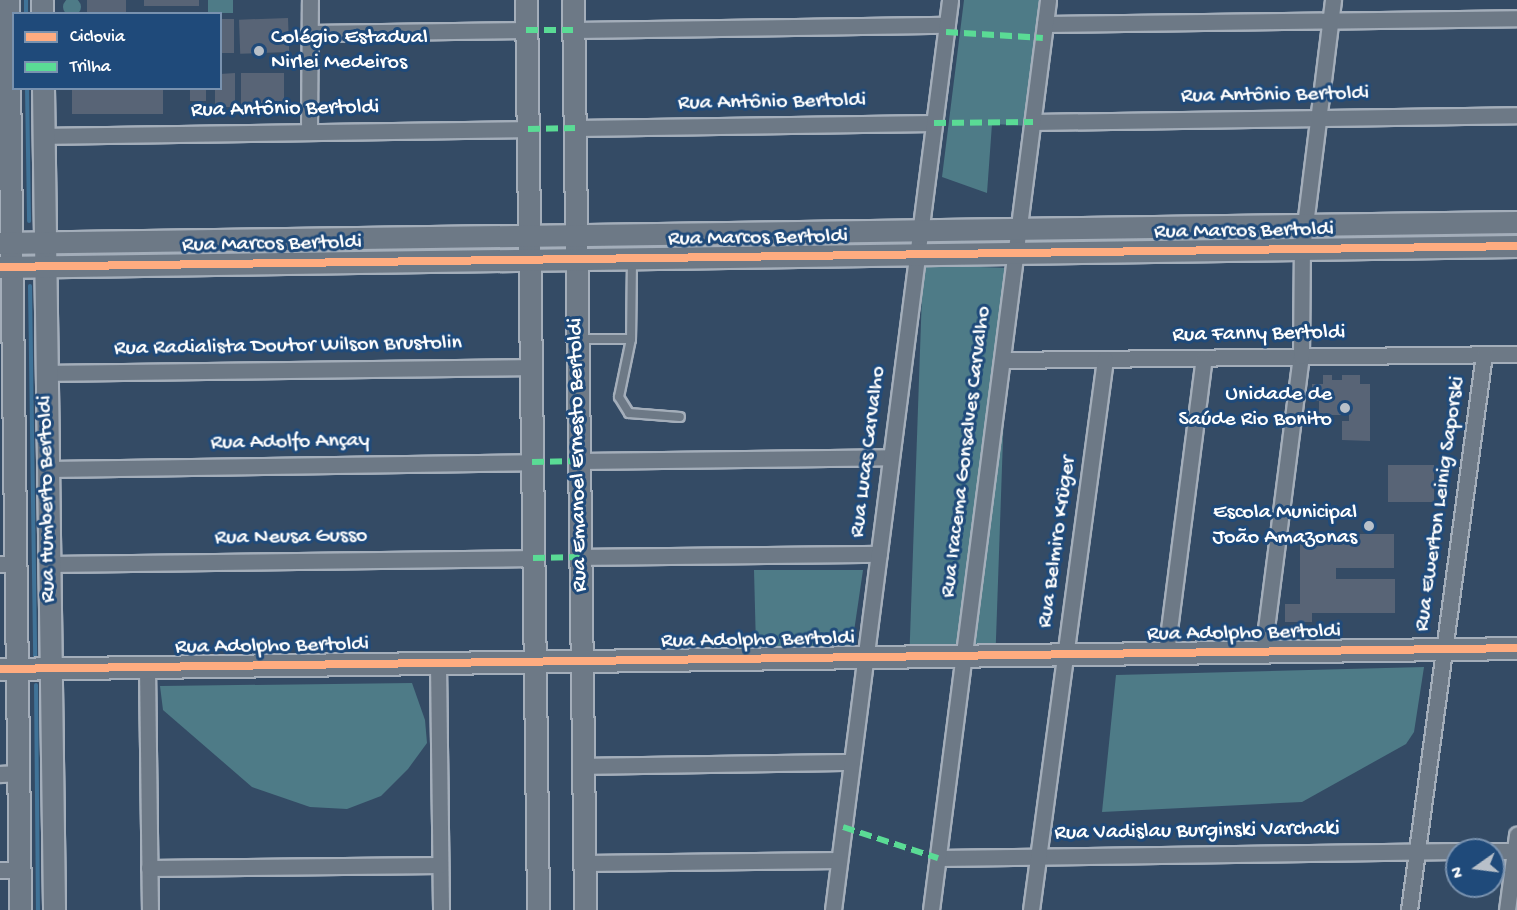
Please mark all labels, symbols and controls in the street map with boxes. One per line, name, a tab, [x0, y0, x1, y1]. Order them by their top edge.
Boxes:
legend	[12, 12, 222, 90]
place label: Colégio Estadual Nirlei Medeiros	[271, 25, 428, 76]
text: Ciclovia	[70, 27, 125, 48]
marker: Colégio Estadual Nirlei Medeiros	[252, 44, 266, 58]
text: Trilha	[70, 57, 111, 78]
street label: Rua Antônio Bertoldi	[1181, 81, 1369, 111]
street label: Rua Antônio Bertoldi	[678, 88, 866, 118]
street label: Rua Antônio Bertoldi	[191, 95, 379, 125]
street label: Rua Marcos Bertoldi	[1154, 217, 1334, 247]
street label: Rua Marcos Bertoldi	[668, 224, 848, 254]
street label: Rua Marcos Bertoldi	[182, 230, 362, 260]
street label: Rua Iracema Gonsalves Carvalho	[936, 305, 998, 599]
street label: Rua Emanoel Ernesto Bertoldi	[563, 318, 595, 592]
street label: Rua Fanny Bertoldi	[1172, 320, 1346, 350]
street label: Rua Radialista Doutor Wilson Brustolin	[114, 331, 462, 363]
street label: Rua Lucas Carvalho	[845, 365, 893, 539]
street label: Rua Ewerton Leinig Saporski	[1410, 375, 1472, 633]
place label: Unidade de Saúde Rio Bonito	[1179, 382, 1332, 434]
street label: Rua Humberto Bertoldi	[33, 395, 63, 603]
marker: Unidade de Saúde Rio Bonito	[1336, 399, 1354, 417]
street label: Rua Adolfo Ançay	[210, 428, 370, 458]
street label: Rua Belmiro Krüger	[1033, 454, 1083, 630]
place label: Escola Municipal João Amazonas	[1212, 500, 1357, 552]
marker: Escola Municipal João Amazonas	[1362, 519, 1376, 533]
street label: Rua Neusa Gusso	[214, 523, 368, 553]
street label: Rua Adolpho Bertoldi	[1147, 619, 1341, 649]
street label: Rua Adolpho Bertoldi	[661, 626, 855, 656]
street label: Rua Adolpho Bertoldi	[175, 632, 369, 662]
street label: Rua Vadislau Burginski Varchaki	[1054, 816, 1340, 848]
north arrow	[1445, 838, 1505, 898]
text: N	[1449, 865, 1469, 879]

